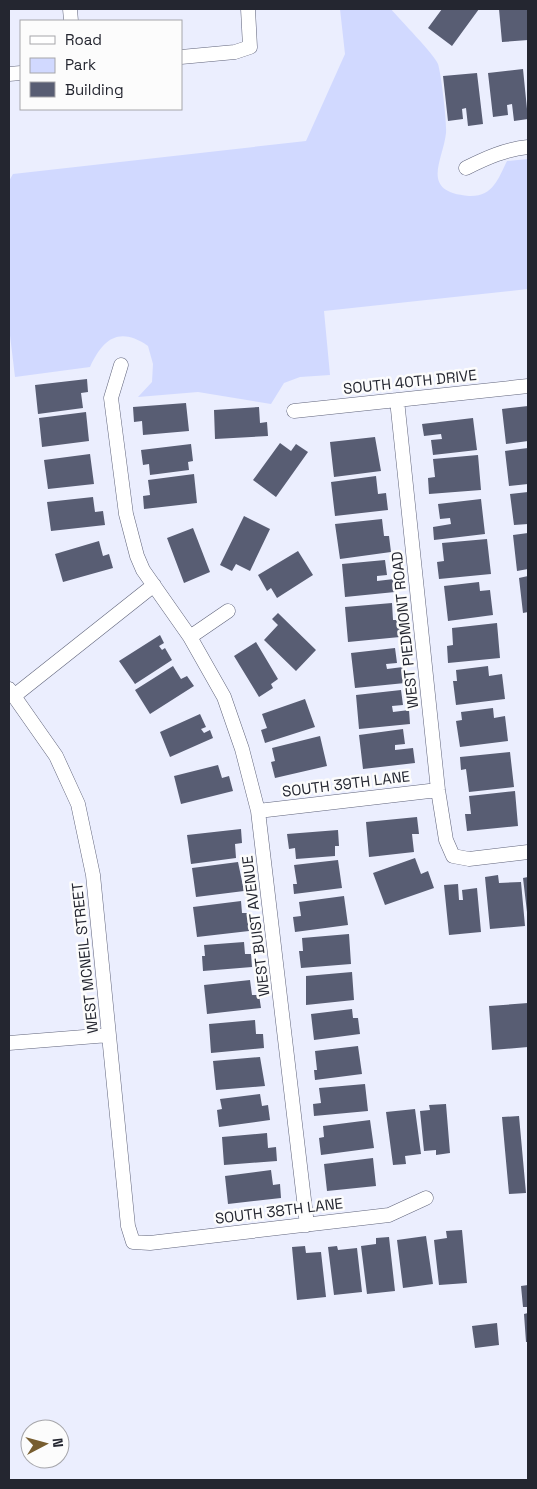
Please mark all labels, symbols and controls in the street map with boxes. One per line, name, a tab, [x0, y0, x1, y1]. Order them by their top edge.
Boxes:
legend	[20, 20, 182, 110]
text: Road	[65, 30, 102, 49]
text: Park	[65, 55, 96, 74]
text: Building	[65, 80, 124, 99]
street label: SOUTH 40TH DRIVE	[342, 365, 478, 398]
street label: WEST PIEDMONT ROAD	[387, 551, 422, 709]
street label: SOUTH 39TH LANE	[281, 766, 411, 801]
street label: WEST BUIST AVENUE	[237, 855, 274, 998]
street label: WEST MCNEIL STREET	[67, 881, 102, 1034]
street label: SOUTH 38TH LANE	[214, 1193, 344, 1228]
north arrow	[20, 1419, 70, 1469]
text: N	[48, 1437, 67, 1448]

